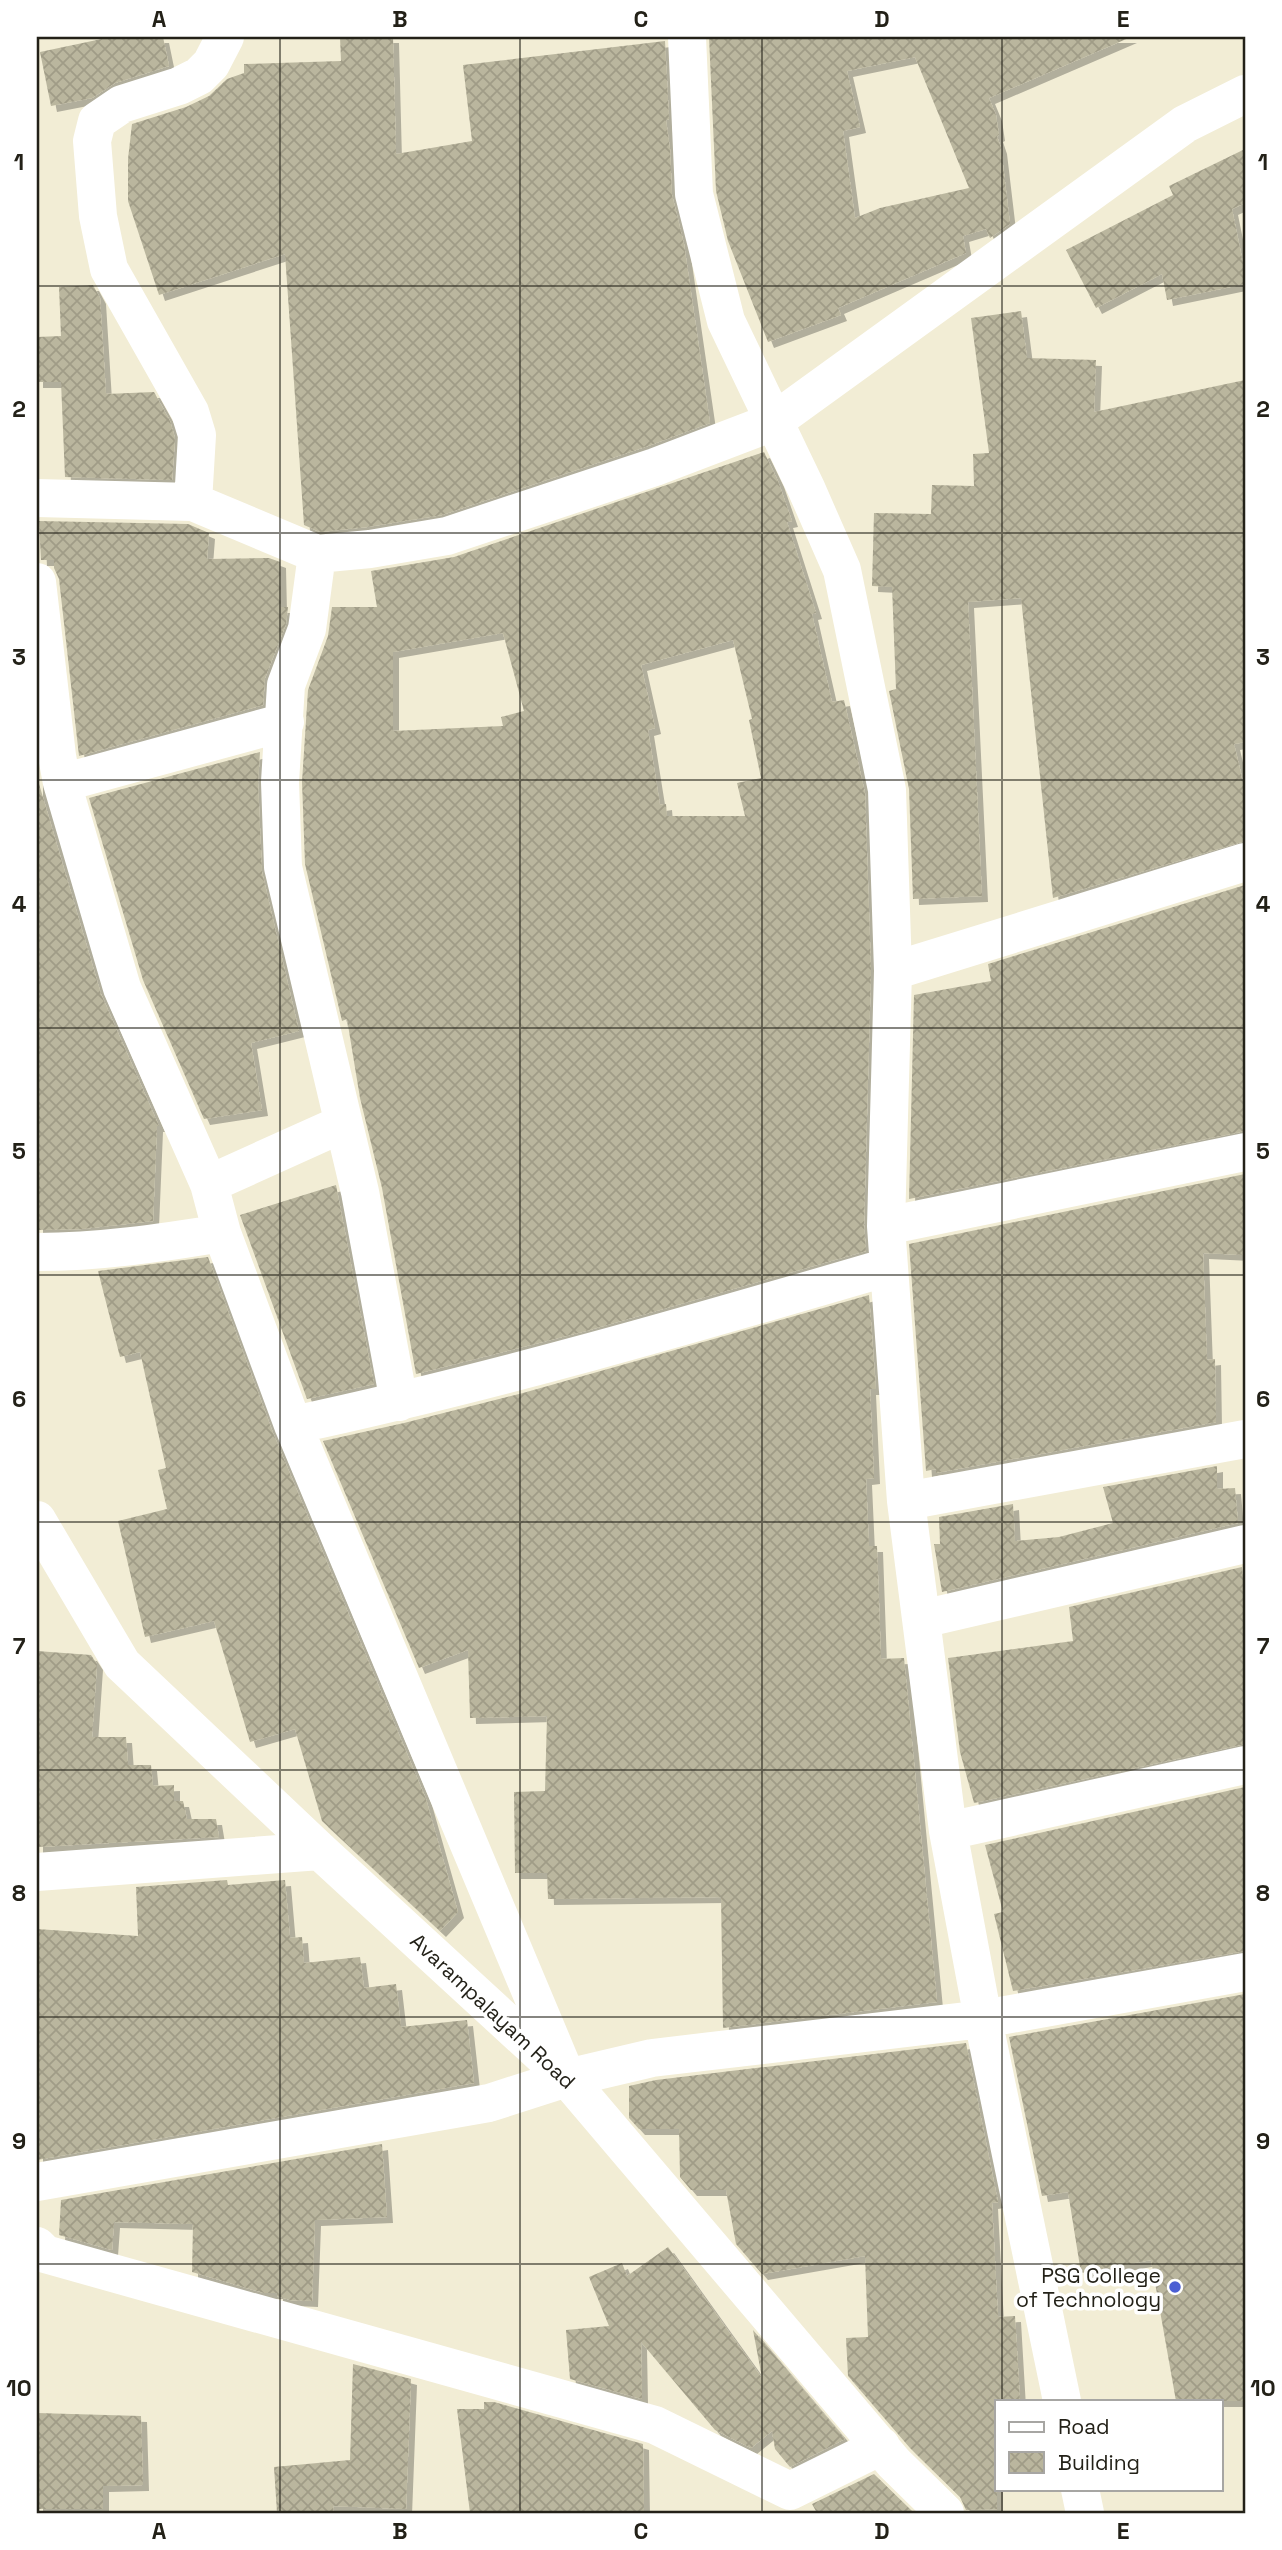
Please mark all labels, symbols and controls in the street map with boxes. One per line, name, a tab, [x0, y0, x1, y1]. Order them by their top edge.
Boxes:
text: A	[152, 4, 167, 34]
text: B	[392, 4, 408, 34]
text: C	[634, 4, 648, 34]
text: D	[874, 4, 890, 34]
text: E	[1117, 4, 1129, 34]
text: 1	[14, 147, 24, 177]
text: 1	[1258, 147, 1268, 177]
text: 2	[12, 394, 26, 424]
text: 2	[1256, 394, 1270, 424]
text: 3	[12, 642, 26, 672]
text: 3	[1256, 642, 1270, 672]
text: 4	[12, 889, 27, 919]
text: 4	[1256, 889, 1271, 919]
text: 5	[12, 1136, 26, 1166]
text: 5	[1256, 1136, 1270, 1166]
text: 6	[12, 1384, 26, 1414]
text: 6	[1256, 1384, 1270, 1414]
text: 7	[13, 1631, 26, 1661]
text: 7	[1257, 1631, 1270, 1661]
text: 8	[12, 1878, 26, 1908]
text: 8	[1256, 1878, 1270, 1908]
street label: Avarampalayam Road	[405, 1927, 581, 2095]
text: 9	[12, 2126, 26, 2156]
text: 9	[1256, 2126, 1270, 2156]
place label: PSG College of Technology	[1016, 2262, 1161, 2313]
marker: PSG College of Technology	[1167, 2279, 1183, 2295]
text: 10	[6, 2373, 32, 2403]
text: 10	[1250, 2373, 1276, 2403]
legend	[995, 2400, 1222, 2490]
text: Road	[1058, 2413, 1110, 2440]
text: Building	[1058, 2449, 1140, 2476]
text: A	[152, 2516, 167, 2546]
text: B	[392, 2516, 408, 2546]
text: C	[634, 2516, 648, 2546]
text: D	[874, 2516, 890, 2546]
text: E	[1117, 2516, 1129, 2546]

